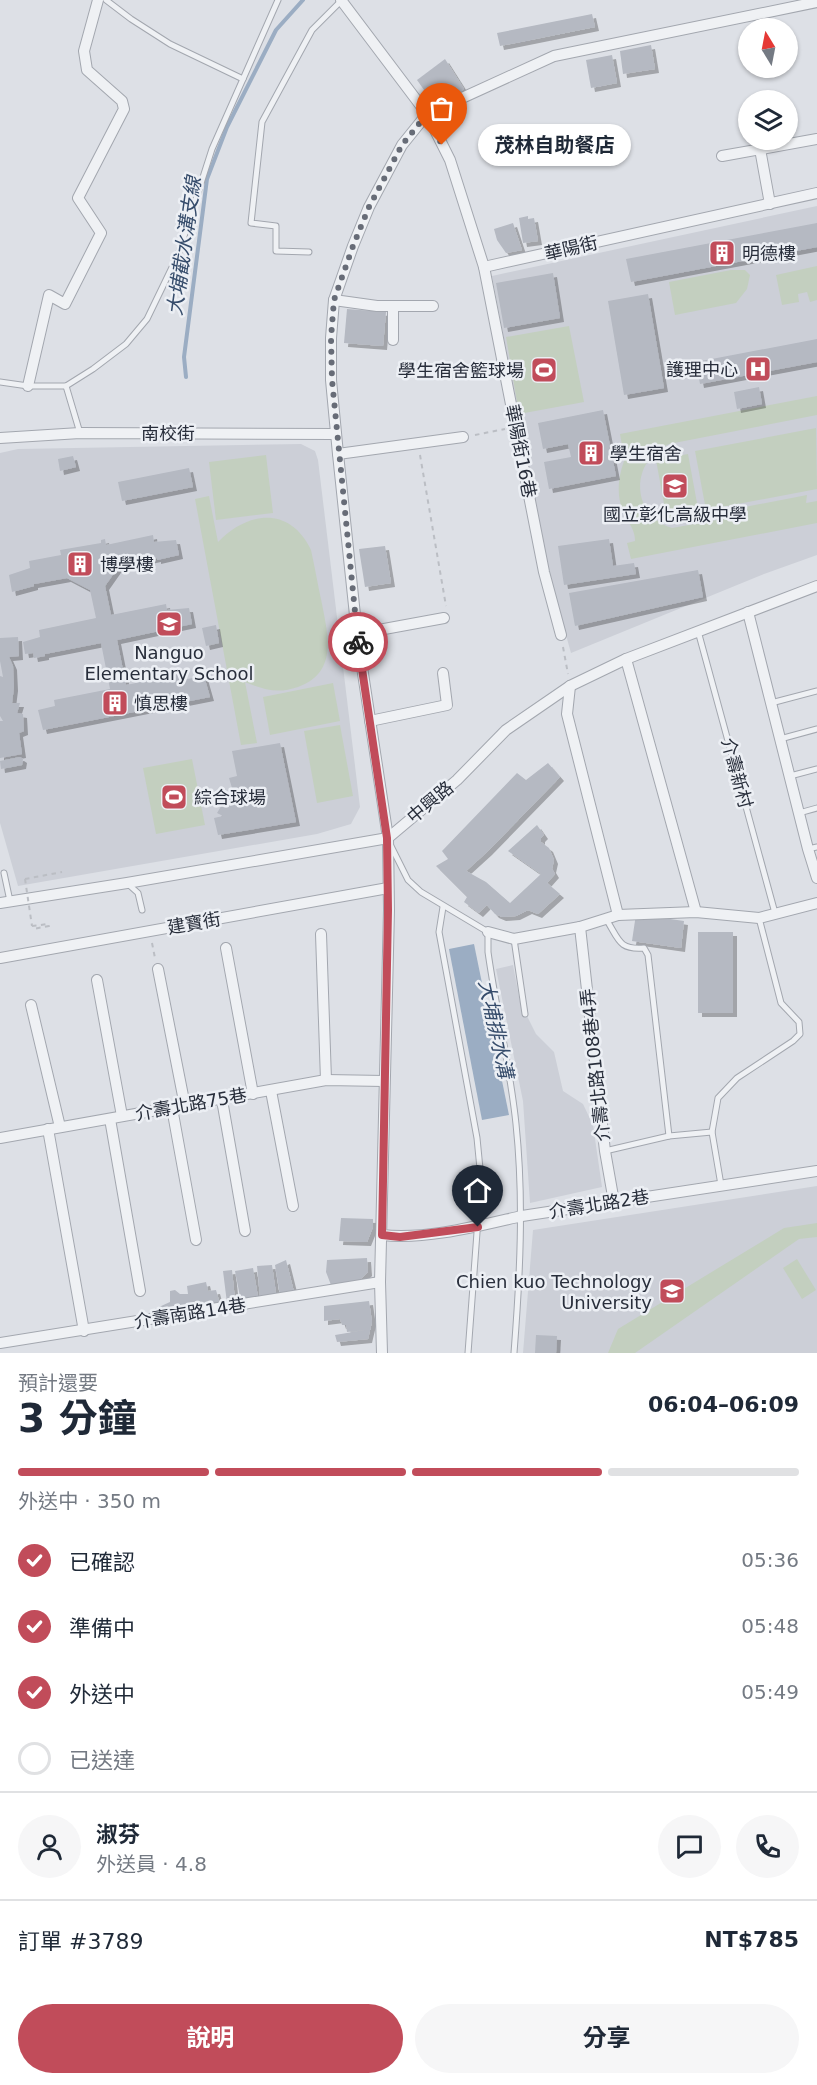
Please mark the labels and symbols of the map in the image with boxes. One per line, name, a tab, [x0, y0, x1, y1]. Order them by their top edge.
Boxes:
north arrow	[738, 18, 798, 78]
pin	[416, 83, 467, 145]
callout: 茂林自助餐店	[478, 124, 631, 166]
water label: 大埔截水溝支線	[162, 173, 206, 317]
street label: 華陽街	[542, 232, 600, 264]
building icon: 明德樓	[707, 238, 737, 268]
place label: 明德樓	[742, 243, 796, 264]
hospital icon: 護理中心	[743, 354, 773, 384]
sports icon: 學生宿舍籃球場	[529, 355, 559, 385]
place label: 護理中心	[666, 359, 738, 380]
place label: 學生宿舍籃球場	[398, 360, 524, 381]
street label: 華陽街16巷	[502, 402, 540, 500]
street label: 南校街	[141, 423, 195, 444]
building icon: 學生宿舍	[576, 438, 606, 468]
place label: 學生宿舍	[610, 443, 682, 464]
school or university icon: 國立彰化高級中學	[660, 471, 690, 501]
place label: 國立彰化高級中學	[603, 504, 747, 525]
building icon: 博學樓	[65, 549, 95, 579]
place label: 博學樓	[100, 554, 154, 575]
school or university icon: Nanguo Elementary School	[154, 609, 184, 639]
courier	[328, 612, 388, 672]
place label: Nanguo Elementary School	[84, 642, 254, 684]
building icon: 慎思樓	[100, 688, 130, 718]
place label: 慎思樓	[134, 693, 188, 714]
street label: 介壽新村	[718, 736, 756, 810]
street label: 中興路	[403, 777, 457, 827]
sports icon: 綜合球場	[159, 782, 189, 812]
place label: 綜合球場	[194, 787, 266, 808]
street label: 建寶街	[166, 908, 222, 938]
water label: 大埔排水溝	[474, 978, 519, 1083]
street label: 介壽北路108巷4弄	[577, 987, 613, 1143]
street label: 介壽北路75巷	[134, 1084, 248, 1124]
pin	[452, 1165, 503, 1227]
street label: 介壽北路2巷	[547, 1186, 651, 1222]
place label: Chien kuo Technology University	[456, 1271, 652, 1313]
school or university icon: Chien kuo Technology University	[657, 1276, 687, 1306]
street label: 介壽南路14巷	[133, 1294, 247, 1332]

